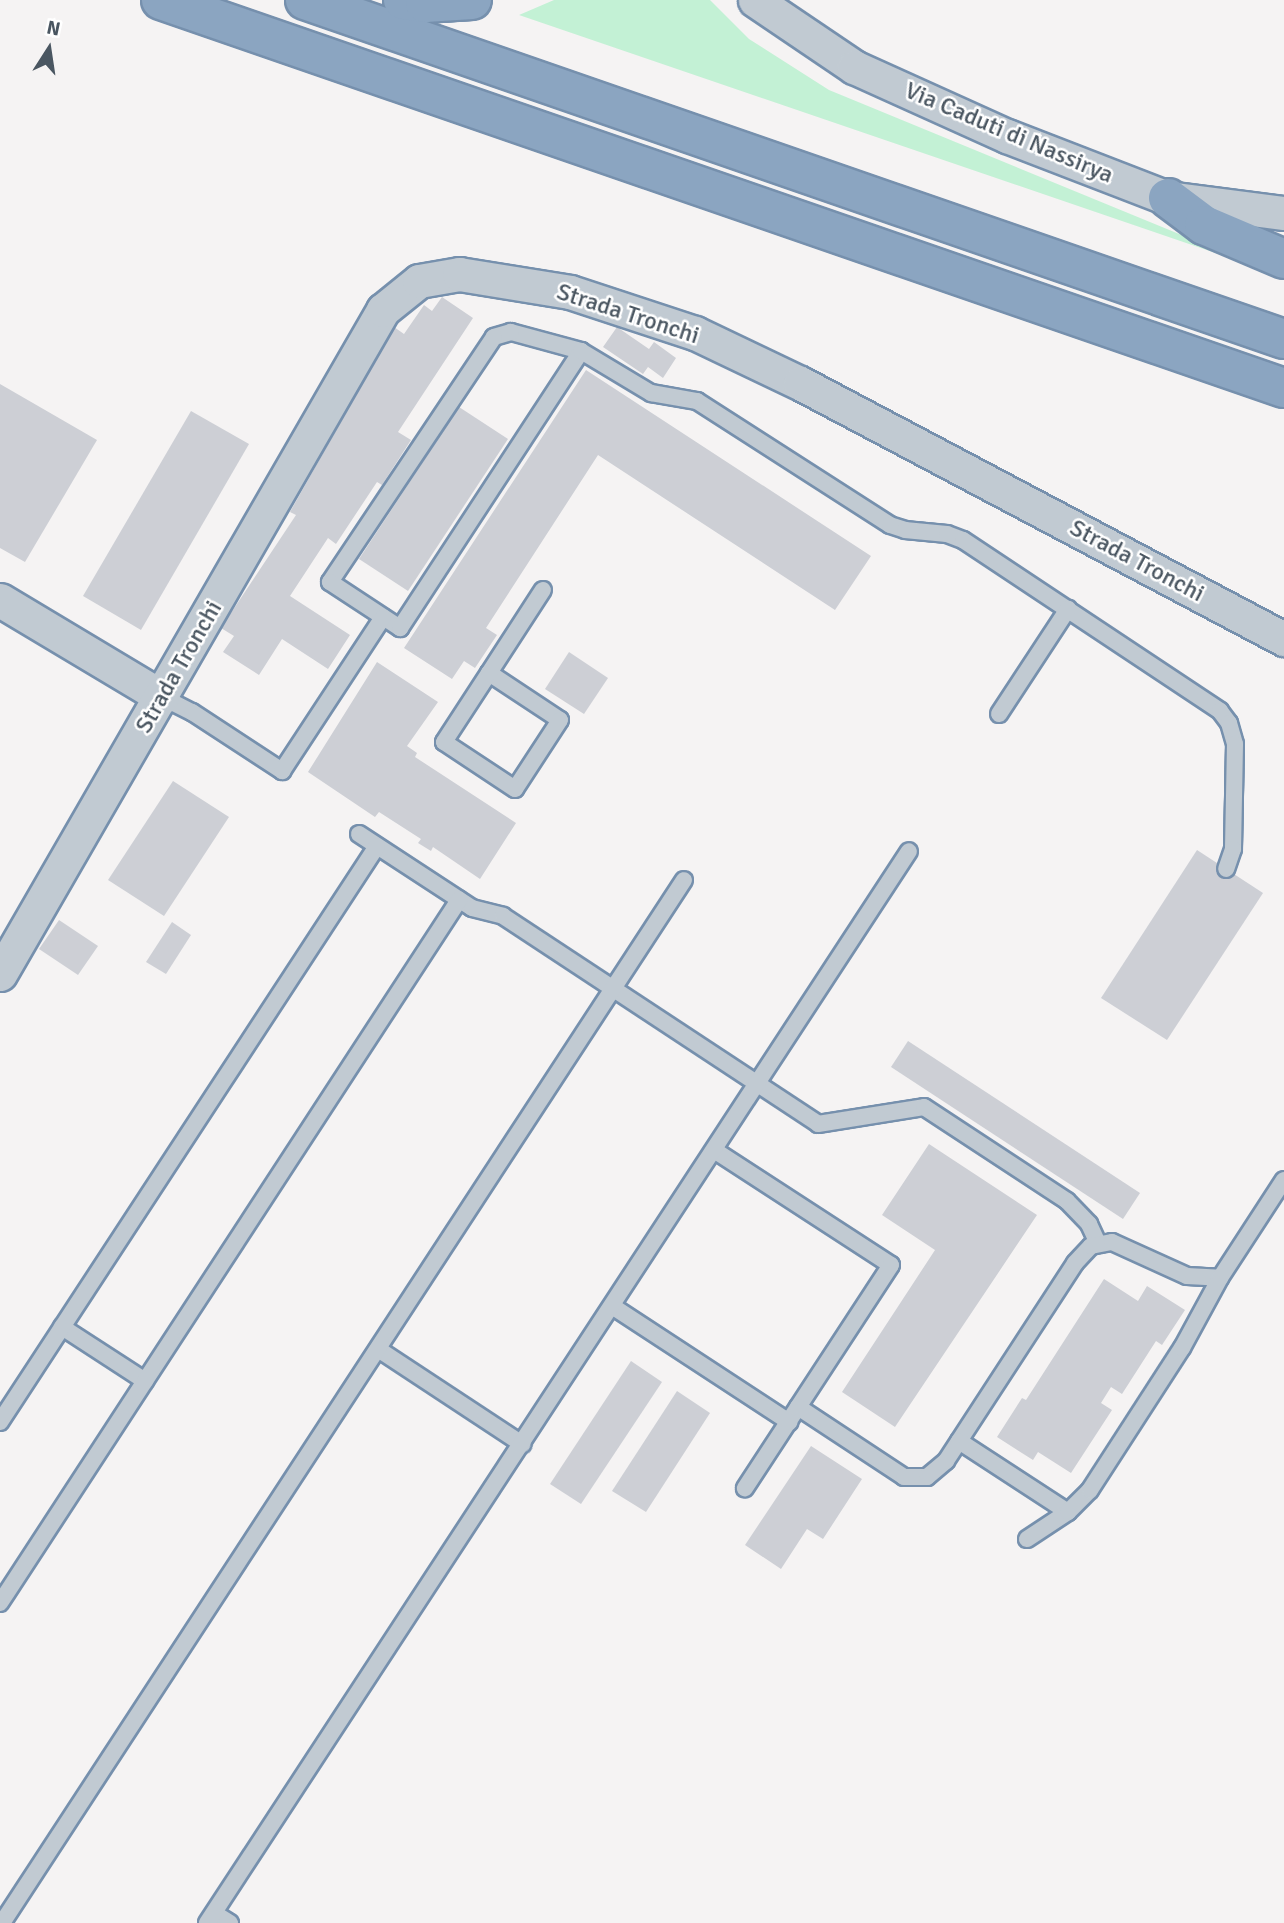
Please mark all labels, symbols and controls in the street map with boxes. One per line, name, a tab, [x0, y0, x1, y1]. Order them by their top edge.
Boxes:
north arrow	[14, 14, 84, 84]
text: N	[44, 15, 62, 42]
street label: Via Caduti di Nassirya	[901, 76, 1117, 190]
street label: Strada Tronchi	[553, 277, 703, 351]
street label: Strada Tronchi	[1065, 514, 1209, 608]
street label: Strada Tronchi	[130, 596, 228, 738]

